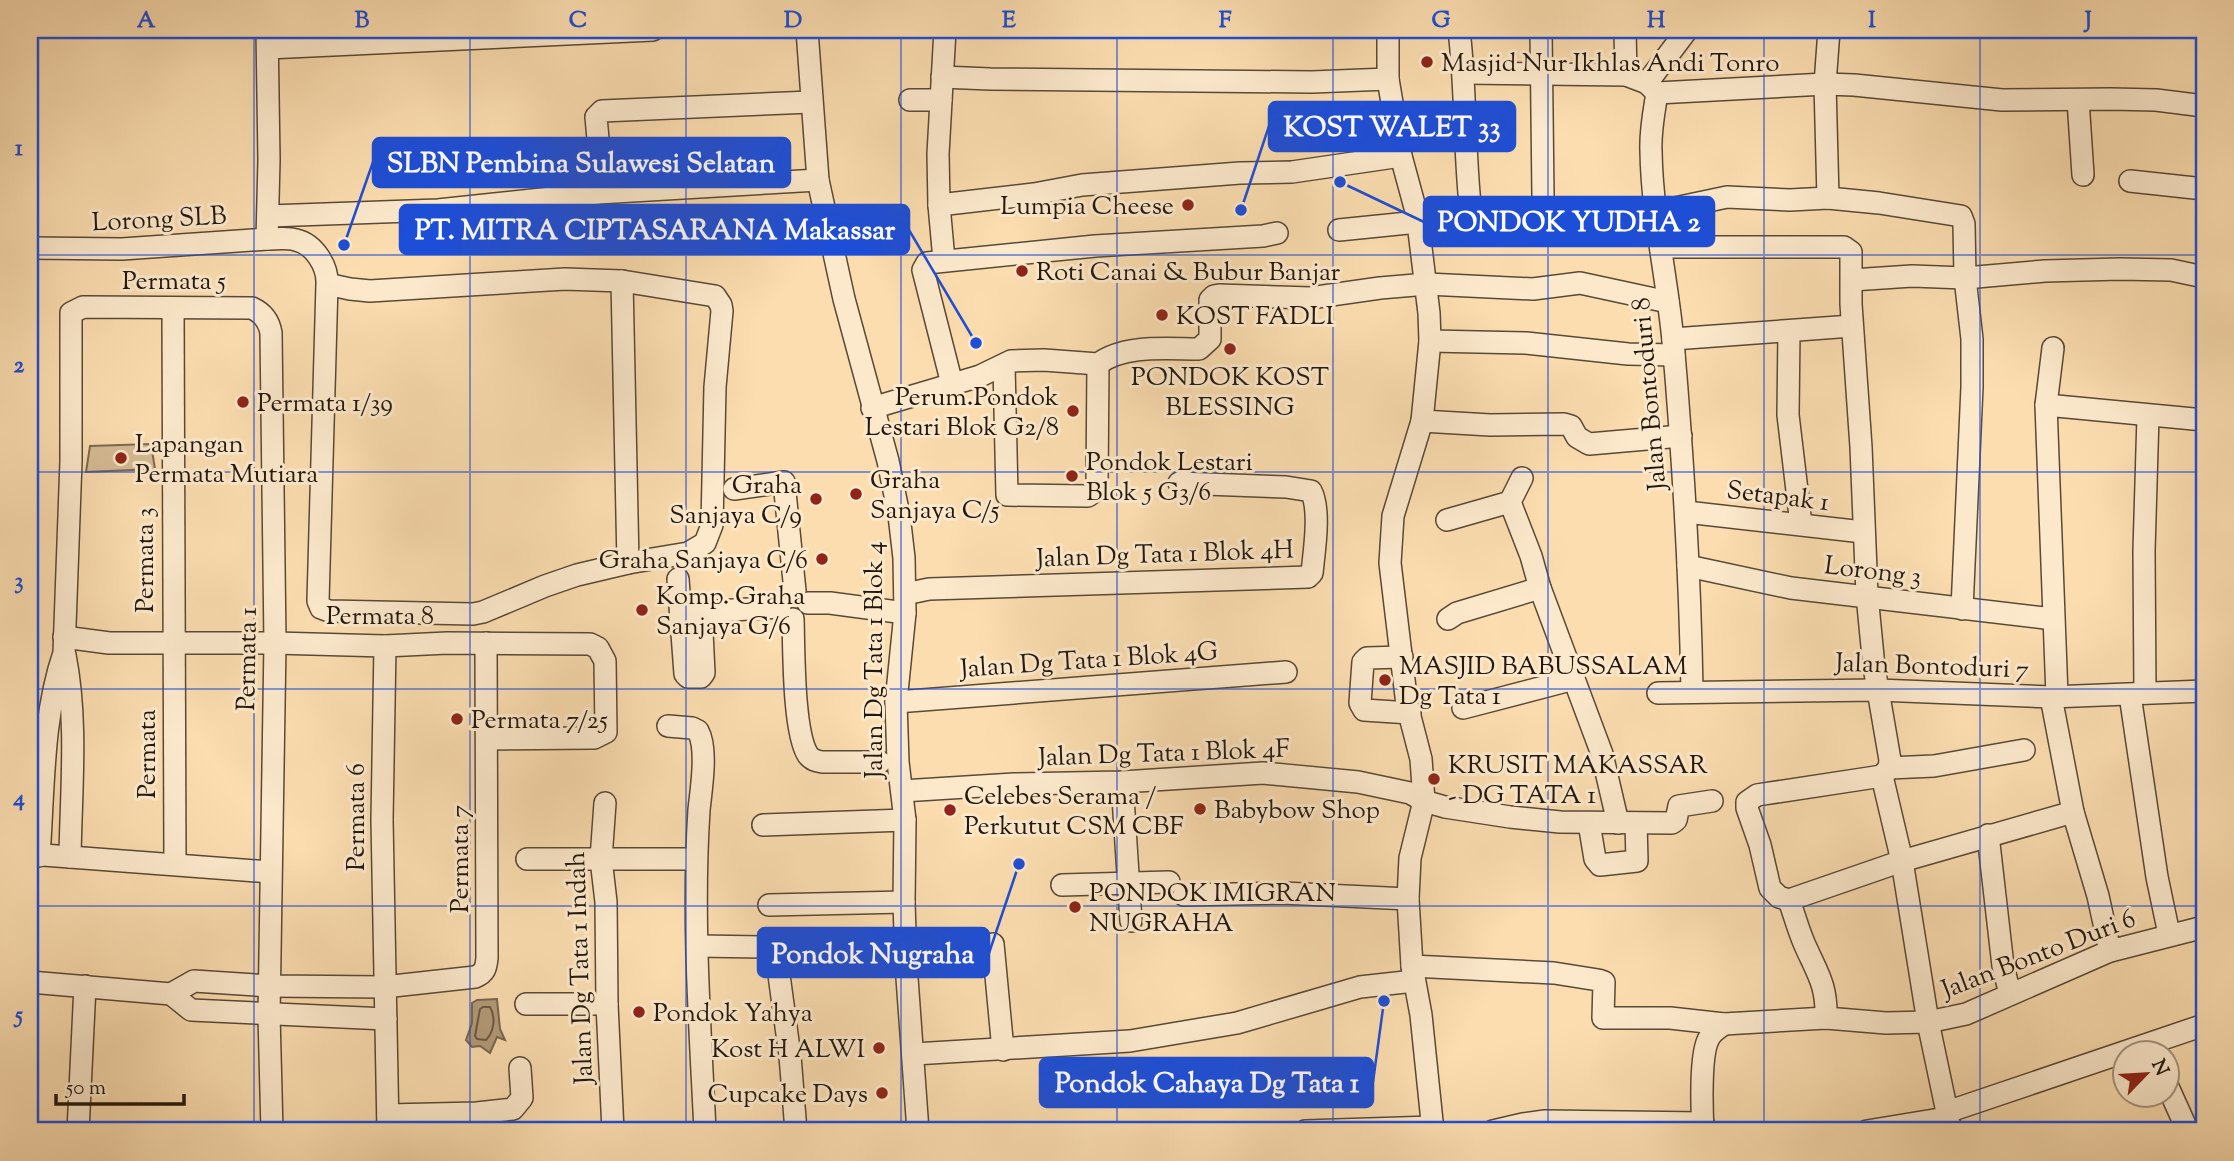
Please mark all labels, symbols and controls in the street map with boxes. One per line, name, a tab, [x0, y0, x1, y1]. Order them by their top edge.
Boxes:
text: A	[137, 5, 156, 38]
text: B	[355, 5, 370, 38]
text: C	[569, 5, 587, 38]
text: D	[784, 5, 802, 38]
text: E	[1002, 5, 1016, 38]
text: F	[1219, 5, 1232, 38]
text: G	[1432, 5, 1451, 38]
text: H	[1647, 5, 1666, 38]
text: I	[1868, 5, 1876, 38]
text: J	[2083, 5, 2092, 38]
place label: Masjid Nur Ikhlas Andi Tonro	[1441, 46, 1779, 83]
marker: Masjid Nur Ikhlas Andi Tonro	[1419, 54, 1435, 70]
callout: KOST WALET 33	[1269, 102, 1515, 151]
text: KOST WALET 33	[1283, 109, 1501, 149]
text: 1	[15, 133, 23, 166]
callout: SLBN Pembina Sulawesi Selatan	[373, 138, 790, 187]
text: SLBN Pembina Sulawesi Selatan	[387, 145, 776, 185]
place label: Lumpia Cheese	[1000, 189, 1174, 226]
marker: Lumpia Cheese	[1180, 197, 1196, 213]
callout: PONDOK YUDHA 2	[1424, 197, 1714, 246]
street label: Lorong SLB	[91, 198, 227, 242]
text: PONDOK YUDHA 2	[1438, 204, 1701, 244]
callout: PT. MITRA CIPTASARANA Makassar	[400, 205, 909, 254]
text: PT. MITRA CIPTASARANA Makassar	[415, 212, 896, 252]
place label: Roti Canai & Bubur Banjar	[1036, 255, 1341, 292]
marker: Roti Canai & Bubur Banjar	[1014, 263, 1030, 279]
street label: Permata 5	[122, 264, 226, 301]
street label: Jalan Bontoduri 8	[1624, 296, 1678, 494]
place label: KOST FADLI	[1176, 299, 1334, 336]
marker: KOST FADLI	[1154, 307, 1170, 323]
marker: PONDOK KOST BLESSING	[1222, 341, 1238, 357]
text: 2	[14, 350, 25, 383]
place label: PONDOK KOST BLESSING	[1131, 360, 1329, 427]
place label: Perum.Pondok Lestari Blok G2/8	[865, 380, 1059, 447]
place label: Permata 1/39	[257, 386, 393, 423]
marker: Permata 1/39	[235, 394, 251, 410]
marker: Perum.Pondok Lestari Blok G2/8	[1065, 403, 1081, 419]
place label: Lapangan Permata Mutiara	[135, 427, 318, 494]
place label: Pondok Lestari Blok 5 G3/6	[1086, 445, 1253, 512]
marker: Lapangan Permata Mutiara	[113, 450, 129, 466]
place label: Graha Sanjaya C/5	[870, 463, 1000, 530]
place label: Graha Sanjaya C/9	[669, 468, 802, 535]
marker: Pondok Lestari Blok 5 G3/6	[1064, 468, 1080, 484]
street label: Setapak 1	[1724, 473, 1831, 522]
marker: Graha Sanjaya C/5	[848, 486, 864, 502]
marker: Graha Sanjaya C/9	[808, 491, 824, 507]
street label: Permata 3	[128, 507, 165, 613]
street label: Jalan Dg Tata 1 Blok 4H	[1034, 532, 1295, 579]
street label: Jalan Dg Tata 1 Blok 4	[857, 541, 894, 781]
place label: Graha Sanjaya C/6	[599, 543, 808, 580]
street label: Lorong 3	[1822, 548, 1923, 597]
marker: Graha Sanjaya C/6	[814, 551, 830, 567]
text: 3	[14, 566, 24, 599]
place label: Komp. Graha Sanjaya G/6	[656, 579, 805, 646]
street label: Permata 8	[326, 599, 434, 636]
marker: Komp. Graha Sanjaya G/6	[634, 602, 650, 618]
street label: Permata 1	[229, 607, 268, 711]
street label: Jalan Dg Tata 1 Blok 4G	[957, 634, 1219, 689]
street label: Jalan Bontoduri 7	[1833, 646, 2029, 689]
place label: MASJID BABUSSALAM Dg Tata 1	[1399, 649, 1687, 716]
marker: MASJID BABUSSALAM Dg Tata 1	[1377, 672, 1393, 688]
place label: Permata 7/25	[471, 703, 608, 740]
street label: Permata	[130, 709, 167, 799]
marker: Permata 7/25	[449, 711, 465, 727]
street label: Jalan Dg Tata 1 Blok 4F	[1036, 732, 1290, 777]
place label: KRUSIT MAKASSAR - DG TATA 1	[1448, 748, 1708, 815]
street label: Permata 6	[339, 763, 376, 871]
marker: KRUSIT MAKASSAR - DG TATA 1	[1426, 771, 1442, 787]
place label: Celebes Serama / Perkutut CSM CBF	[964, 779, 1184, 846]
text: 4	[12, 783, 25, 816]
place label: Babybow Shop	[1214, 793, 1380, 830]
marker: Babybow Shop	[1192, 801, 1208, 817]
marker: Celebes Serama / Perkutut CSM CBF	[942, 802, 958, 818]
street label: Permata 7	[443, 805, 480, 913]
street label: Jalan Dg Tata 1 Indah	[559, 851, 604, 1087]
place label: PONDOK IMIGRAN NUGRAHA	[1089, 876, 1336, 943]
marker: PONDOK IMIGRAN NUGRAHA	[1067, 899, 1083, 915]
street label: Jalan Bonto Duri 6	[1935, 901, 2141, 1010]
callout: Pondok Nugraha	[758, 928, 989, 977]
text: Pondok Nugraha	[772, 936, 975, 976]
place label: Pondok Yahya	[653, 996, 813, 1033]
text: 5	[13, 1000, 23, 1033]
marker: Pondok Yahya	[631, 1004, 647, 1020]
place label: Kost H ALWI	[711, 1032, 865, 1069]
north arrow	[2112, 1038, 2182, 1108]
marker: Kost H ALWI	[871, 1040, 887, 1056]
text: N	[2144, 1055, 2175, 1080]
callout: Pondok Cahaya Dg Tata 1	[1040, 1058, 1373, 1107]
scale bar	[56, 1063, 184, 1107]
text: Pondok Cahaya Dg Tata 1	[1055, 1065, 1360, 1105]
text: 50 m	[65, 1074, 106, 1104]
place label: Cupcake Days	[708, 1077, 868, 1114]
marker: Cupcake Days	[874, 1085, 890, 1101]

